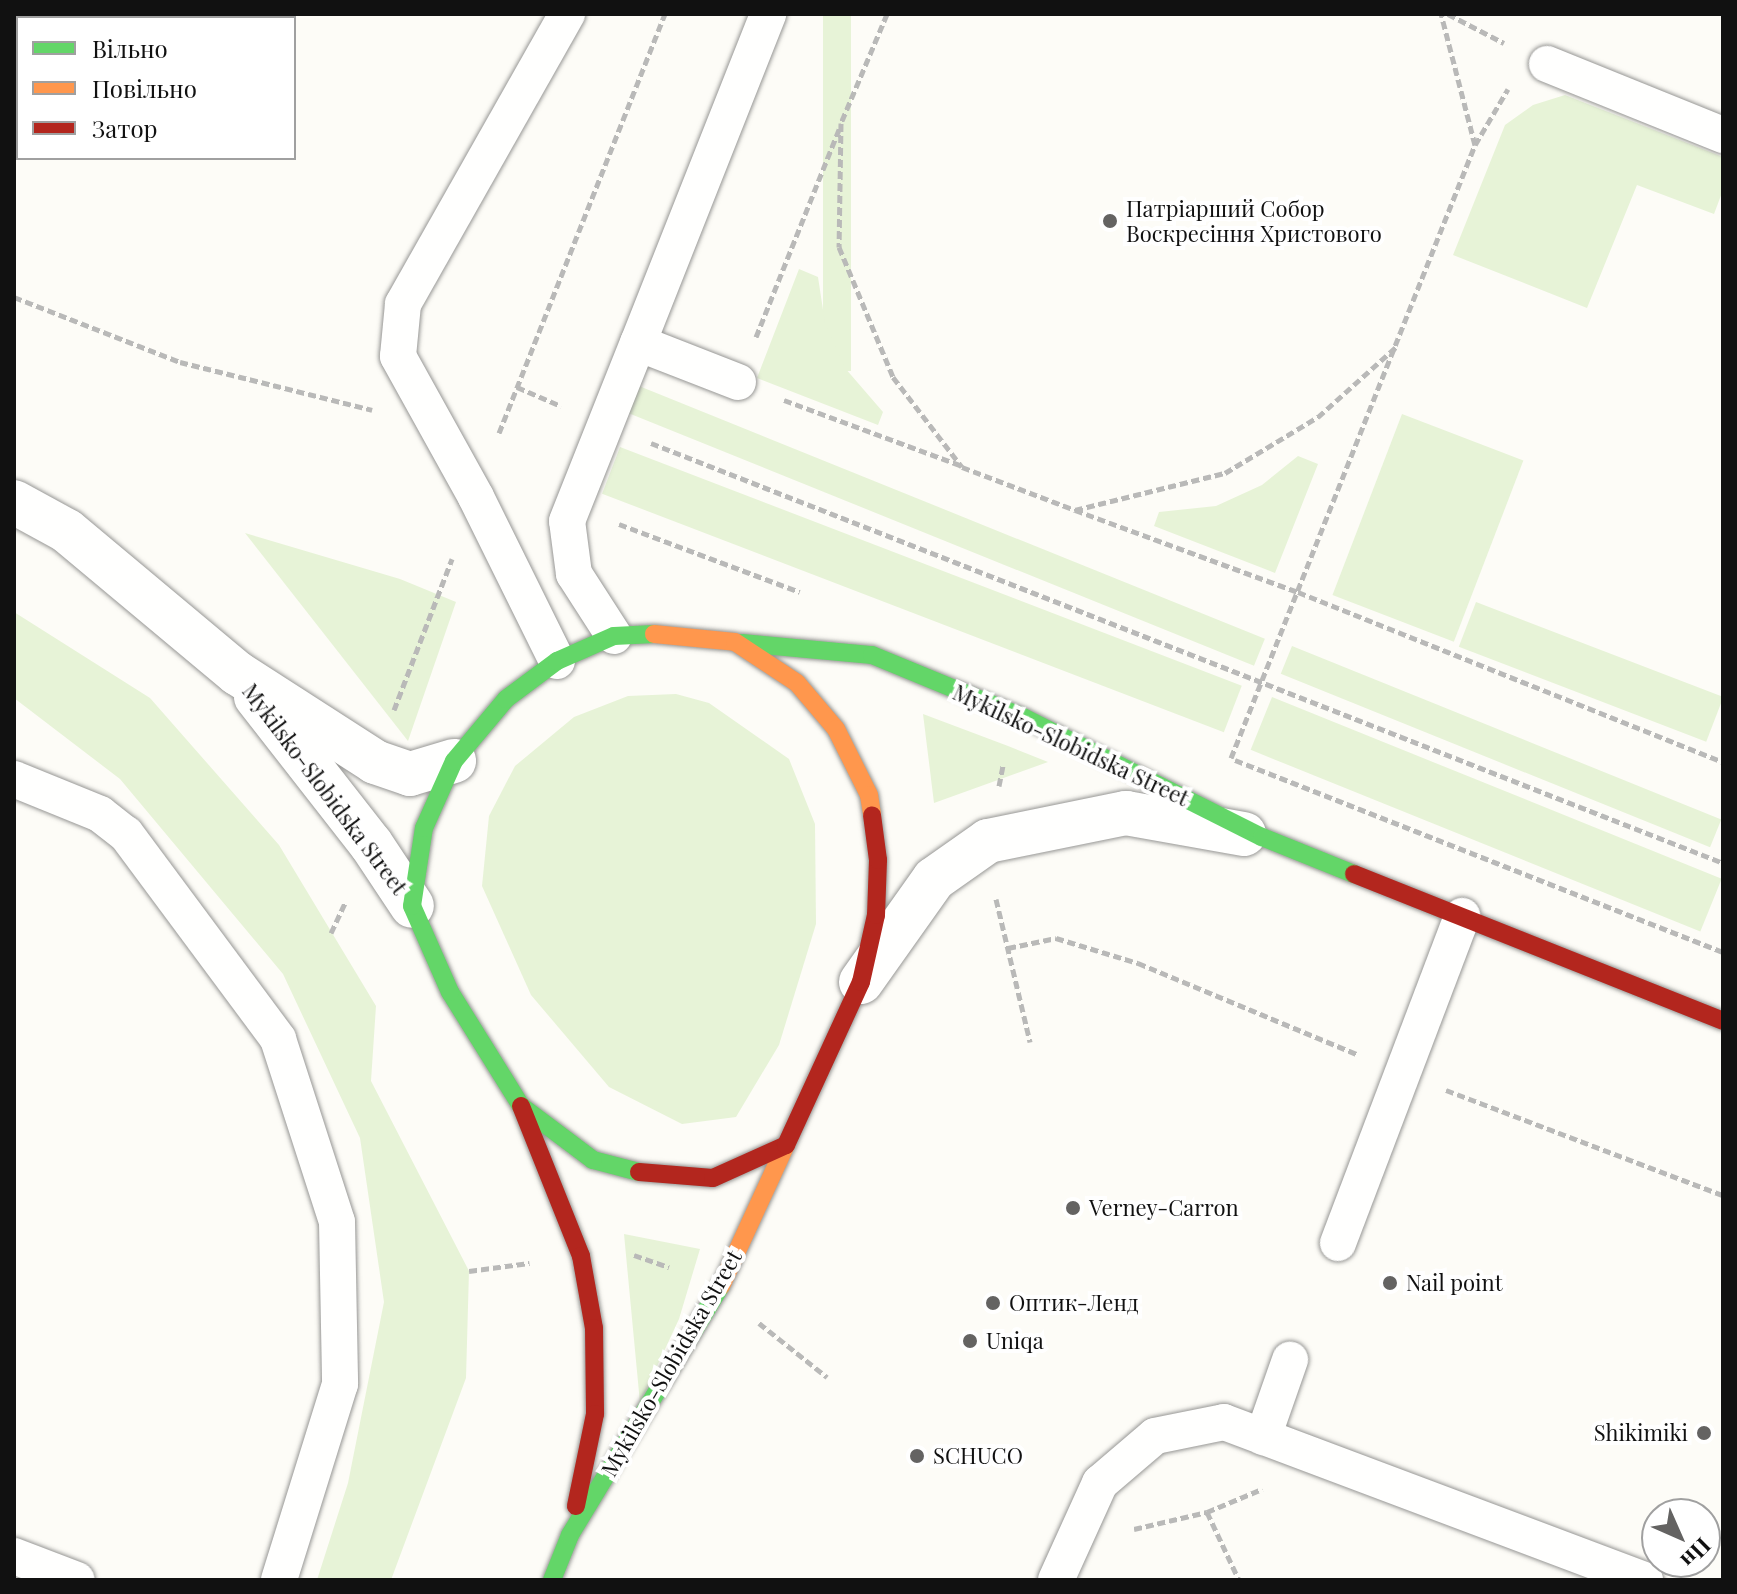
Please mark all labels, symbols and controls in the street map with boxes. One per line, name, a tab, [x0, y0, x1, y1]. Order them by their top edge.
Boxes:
legend	[16, 16, 296, 160]
text: Вільно	[92, 32, 168, 64]
text: Повільно	[92, 72, 197, 104]
text: Затор	[92, 112, 158, 144]
place label: Патріарший Собор Воскресіння Христового	[1126, 195, 1382, 246]
marker: Патріарший Собор Воскресіння Христового	[1101, 212, 1119, 230]
street label: Mykilsko-Slobidska Street	[237, 678, 413, 900]
street label: Mykilsko-Slobidska Street	[949, 679, 1193, 811]
place label: Verney-Carron	[1089, 1195, 1239, 1221]
marker: Verney-Carron	[1064, 1199, 1082, 1217]
street label: Mykilsko-Slobidska Street	[595, 1245, 747, 1481]
place label: Nail point	[1406, 1270, 1502, 1296]
marker: Nail point	[1381, 1274, 1399, 1292]
place label: Оптик-Ленд	[1009, 1290, 1138, 1316]
marker: Оптик-Ленд	[984, 1294, 1002, 1312]
place label: Uniqa	[986, 1328, 1044, 1354]
marker: Uniqa	[961, 1332, 979, 1350]
place label: Shikimiki	[1594, 1420, 1688, 1446]
marker: Shikimiki	[1695, 1424, 1713, 1442]
place label: SCHUCO	[933, 1443, 1023, 1469]
marker: SCHUCO	[908, 1447, 926, 1465]
north arrow	[1641, 1498, 1721, 1578]
text: Пн	[1675, 1532, 1718, 1575]

